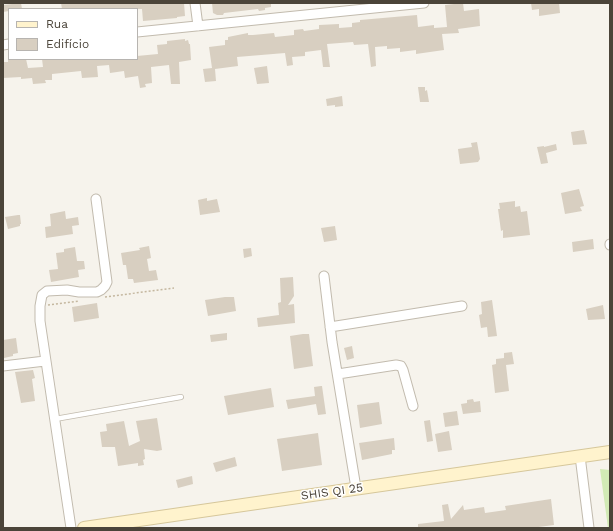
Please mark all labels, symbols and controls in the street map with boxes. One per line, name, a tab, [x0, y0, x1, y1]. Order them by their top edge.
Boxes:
legend	[8, 8, 138, 60]
text: Rua	[46, 17, 68, 31]
text: Edifício	[46, 37, 89, 51]
street label: SHIS QI 25	[300, 481, 364, 503]

